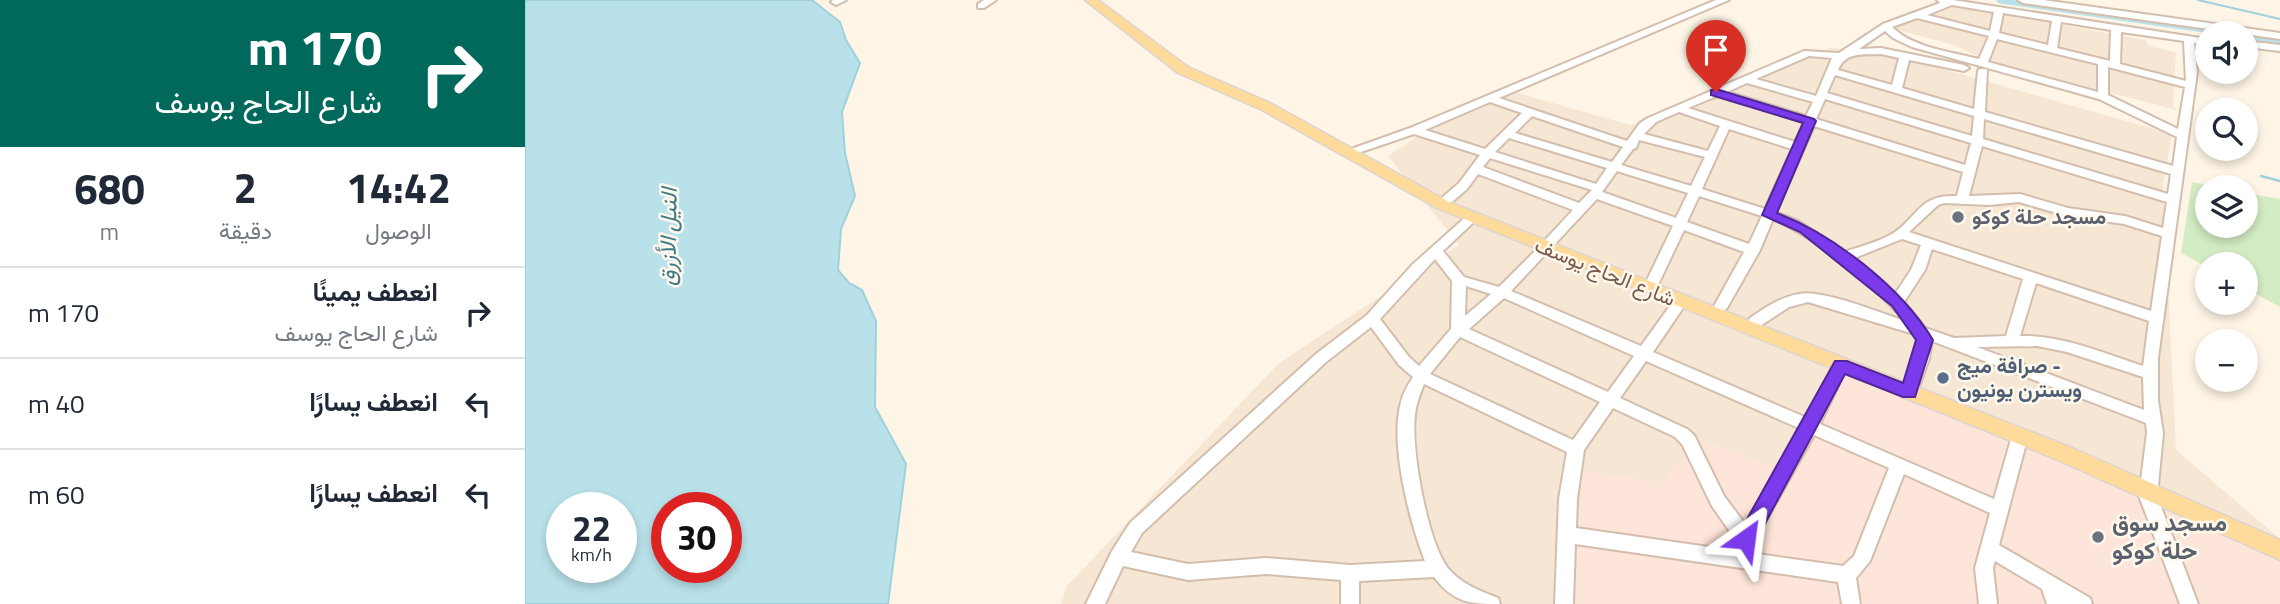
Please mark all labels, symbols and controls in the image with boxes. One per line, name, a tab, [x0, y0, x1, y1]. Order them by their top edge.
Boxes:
text: 170 m	[248, 9, 382, 84]
pin	[1686, 20, 1746, 92]
map controls	[2195, 21, 2258, 392]
button: sound	[2195, 21, 2258, 84]
icon: right	[406, 28, 497, 119]
icon: arrive	[1697, 31, 1735, 69]
text: شارع الحاج يوسف	[154, 77, 382, 125]
button: search	[2195, 98, 2258, 161]
text: 2	[234, 155, 257, 219]
text: 14:42	[346, 155, 451, 219]
text: 680	[74, 156, 145, 220]
button: layers	[2195, 175, 2258, 238]
water label: النيل الأزرق	[649, 185, 686, 286]
place label: مسجد حلة كوكو	[1972, 200, 2106, 232]
marker: مسجد حلة كوكو	[1950, 209, 1966, 225]
text: دقيقة	[219, 213, 272, 248]
text: الوصول	[365, 213, 432, 248]
text: m	[100, 214, 119, 249]
street label: شارع الحاج يوسف	[1530, 228, 1681, 314]
button: +	[2195, 252, 2258, 315]
text: انعطف يمينًا	[312, 272, 438, 311]
text: 170 m	[28, 293, 99, 332]
icon: right	[459, 294, 497, 332]
text: شارع الحاج يوسف	[274, 315, 438, 350]
button: −	[2195, 329, 2258, 392]
place label: صرافة ميج - ويسترن يونيون	[1957, 349, 2082, 405]
marker: صرافة ميج - ويسترن يونيون	[1935, 370, 1951, 386]
text: انعطف يسارًا	[309, 382, 438, 421]
text: 40 m	[28, 384, 85, 423]
icon: left	[459, 385, 497, 423]
text: انعطف يسارًا	[309, 473, 438, 512]
text: 60 m	[28, 475, 85, 514]
icon: left	[459, 476, 497, 514]
speed limit sign: 30	[651, 492, 742, 583]
text: 22	[572, 501, 611, 555]
position arrow	[1709, 502, 1783, 576]
place label: مسجد سوق حلة كوكو	[2112, 504, 2227, 568]
marker: مسجد سوق حلة كوكو	[2090, 529, 2106, 545]
text: km/h	[571, 541, 612, 568]

